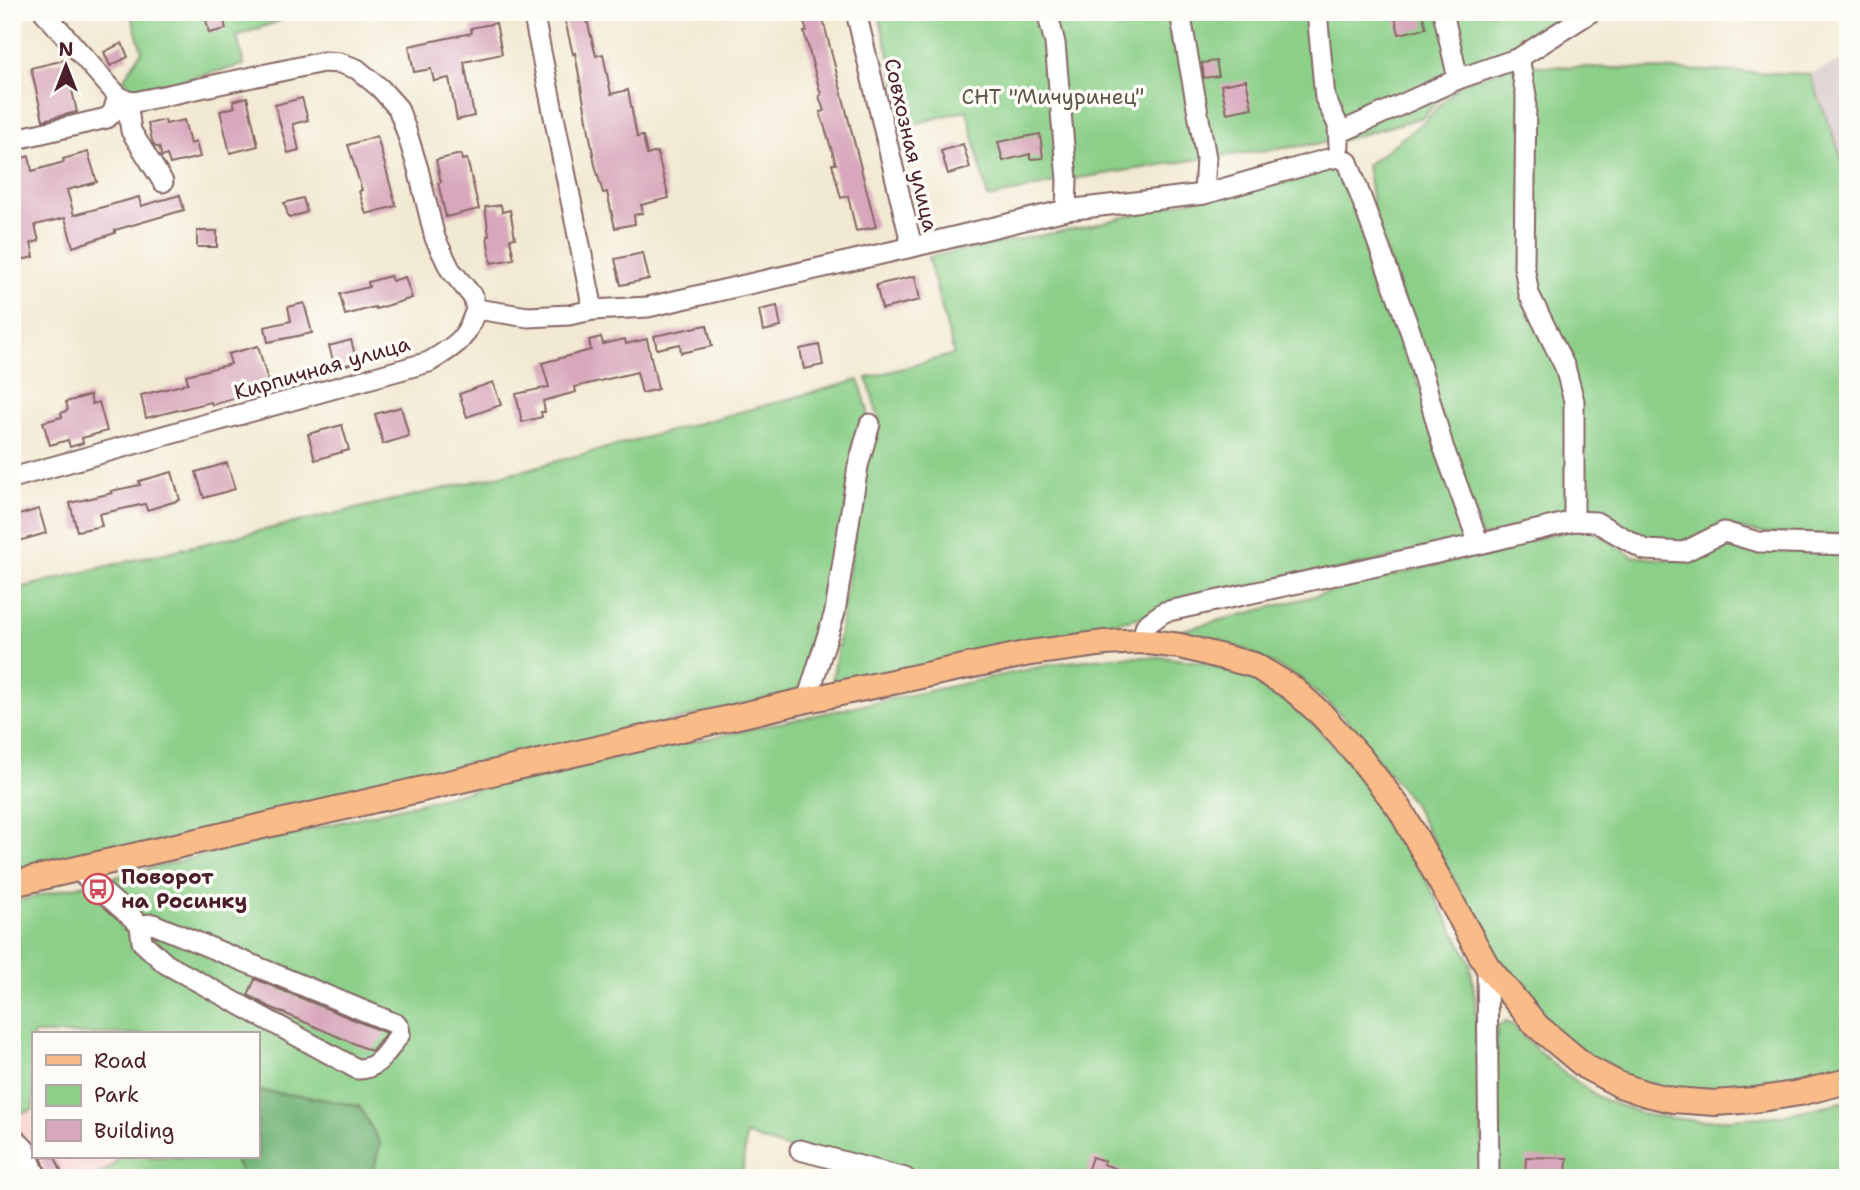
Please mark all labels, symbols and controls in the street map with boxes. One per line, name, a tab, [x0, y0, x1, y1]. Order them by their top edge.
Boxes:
north arrow	[32, 32, 102, 102]
text: N	[58, 37, 74, 62]
street label: Совхозная улица	[877, 55, 945, 235]
park label: СНТ "Мичуринец"	[962, 83, 1144, 111]
street label: Кирпичная улица	[231, 329, 413, 407]
place label: Поворот на Росинку	[121, 863, 247, 915]
bus stop icon: Поворот на Росинку	[81, 872, 115, 906]
legend	[32, 1032, 259, 1158]
text: Road	[94, 1047, 147, 1075]
text: Park	[94, 1081, 139, 1109]
text: Building	[94, 1117, 174, 1145]

